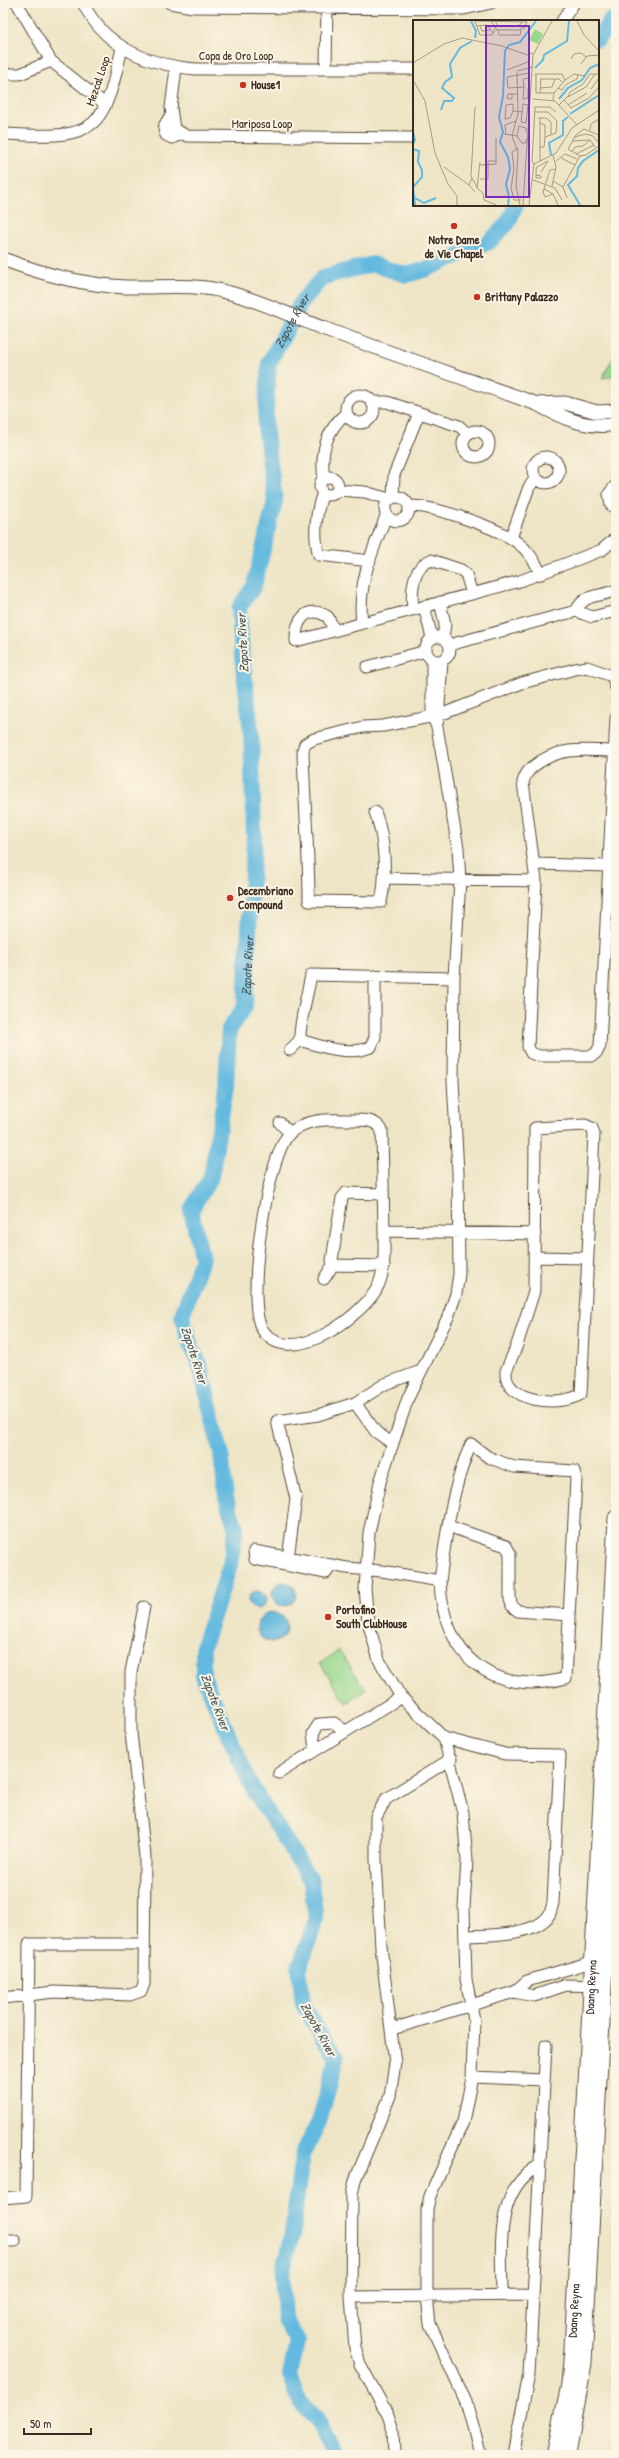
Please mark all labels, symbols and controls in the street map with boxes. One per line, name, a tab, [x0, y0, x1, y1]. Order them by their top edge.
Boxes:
inset map	[413, 20, 599, 206]
street label: Copa de Oro Loop	[199, 47, 273, 64]
street label: Mezcal Loop	[81, 54, 114, 108]
place label: House1	[251, 76, 281, 93]
marker: House1	[238, 80, 248, 90]
street label: Mariposa Loop	[232, 115, 292, 132]
marker: Notre Dame de Vie Chapel	[449, 221, 459, 231]
place label: Notre Dame de Vie Chapel	[425, 231, 484, 263]
water label: Zapote River	[270, 288, 315, 351]
place label: Brittany Palazzo	[485, 288, 558, 306]
marker: Brittany Palazzo	[472, 292, 482, 302]
water label: Zapote River	[231, 611, 254, 673]
place label: Decembriano Compound	[238, 882, 293, 914]
marker: Decembriano Compound	[225, 893, 235, 903]
water label: Zapote River	[237, 934, 258, 996]
water label: Zapote River	[176, 1324, 213, 1388]
place label: Portofino South ClubHouse	[336, 1601, 407, 1632]
marker: Portofino South ClubHouse	[323, 1612, 333, 1622]
water label: Zapote River	[196, 1671, 236, 1735]
street label: Daang Reyna	[581, 1959, 601, 2015]
water label: Zapote River	[296, 1999, 342, 2062]
street label: Daang Reyna	[564, 2283, 583, 2338]
scale bar	[24, 2410, 91, 2436]
text: 50 m	[30, 2415, 51, 2432]

